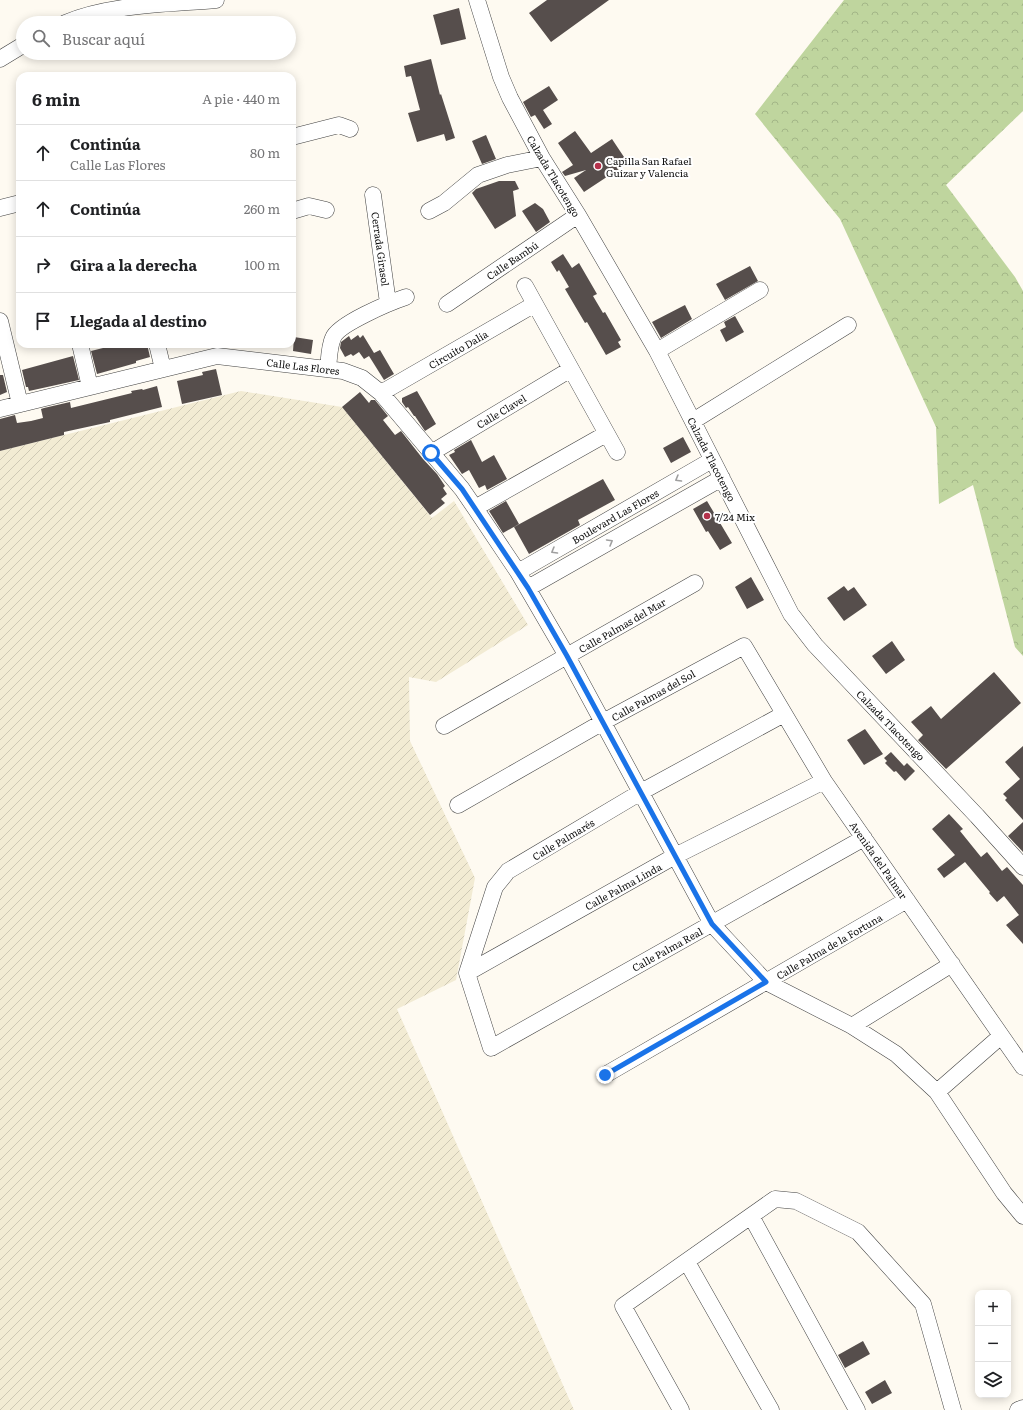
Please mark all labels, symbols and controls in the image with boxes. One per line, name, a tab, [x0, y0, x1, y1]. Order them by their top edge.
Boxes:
search box	[16, 16, 296, 60]
icon: search	[30, 27, 52, 49]
text: Buscar aquí	[62, 27, 145, 50]
text: 6 min	[32, 86, 80, 111]
text: A pie · 440 m	[202, 89, 280, 108]
text: Continúa	[70, 132, 141, 155]
street label: Calzada Tlacotengo	[524, 132, 584, 220]
icon: ahead	[32, 142, 54, 164]
text: 80 m	[250, 143, 280, 162]
place label: Capilla San Rafael Guízar y Valencia	[606, 153, 692, 180]
text: Calle Las Flores	[70, 155, 165, 174]
marker: Capilla San Rafael Guízar y Valencia	[593, 161, 603, 171]
text: Continúa	[70, 197, 141, 220]
icon: ahead	[32, 198, 54, 220]
text: 260 m	[244, 199, 280, 218]
street label: Cerrada Girasol	[368, 211, 394, 288]
street label: Calle Bambú	[483, 237, 541, 283]
text: Gira a la derecha	[70, 253, 197, 276]
icon: right	[32, 254, 54, 276]
text: 100 m	[244, 255, 280, 274]
text: Llegada al destino	[70, 309, 207, 332]
icon: arrive	[32, 310, 54, 332]
street label: Circuito Dalia	[426, 326, 491, 372]
street label: Calle Las Flores	[266, 354, 341, 378]
street label: Calle Clavel	[473, 390, 529, 432]
street label: Calzada Tlacotengo	[684, 414, 740, 504]
route start	[422, 444, 440, 462]
one-way arrow	[675, 475, 682, 482]
street label: Boulevard Las Flores	[569, 485, 662, 547]
place label: 7/24 Mix	[715, 509, 755, 524]
marker: 7/24 Mix	[702, 511, 712, 521]
one-way arrow	[606, 539, 613, 546]
one-way arrow	[551, 547, 558, 554]
street label: Calle Palmas del Mar	[576, 594, 669, 656]
street label: Calle Palmas del Sol	[608, 665, 698, 724]
street label: Calzada Tlacotengo	[853, 686, 929, 764]
street label: Calle Palmarés	[529, 814, 597, 863]
street label: Avenida del Palmar	[847, 818, 912, 902]
street label: Calle Palma Linda	[582, 858, 665, 913]
street label: Calle Palma de la Fortuna	[773, 909, 885, 983]
street label: Calle Palma Real	[629, 923, 706, 975]
route end	[596, 1066, 614, 1084]
map controls	[975, 1290, 1011, 1398]
button: +	[975, 1290, 1011, 1326]
button: −	[975, 1326, 1011, 1362]
button: layers	[975, 1362, 1011, 1398]

